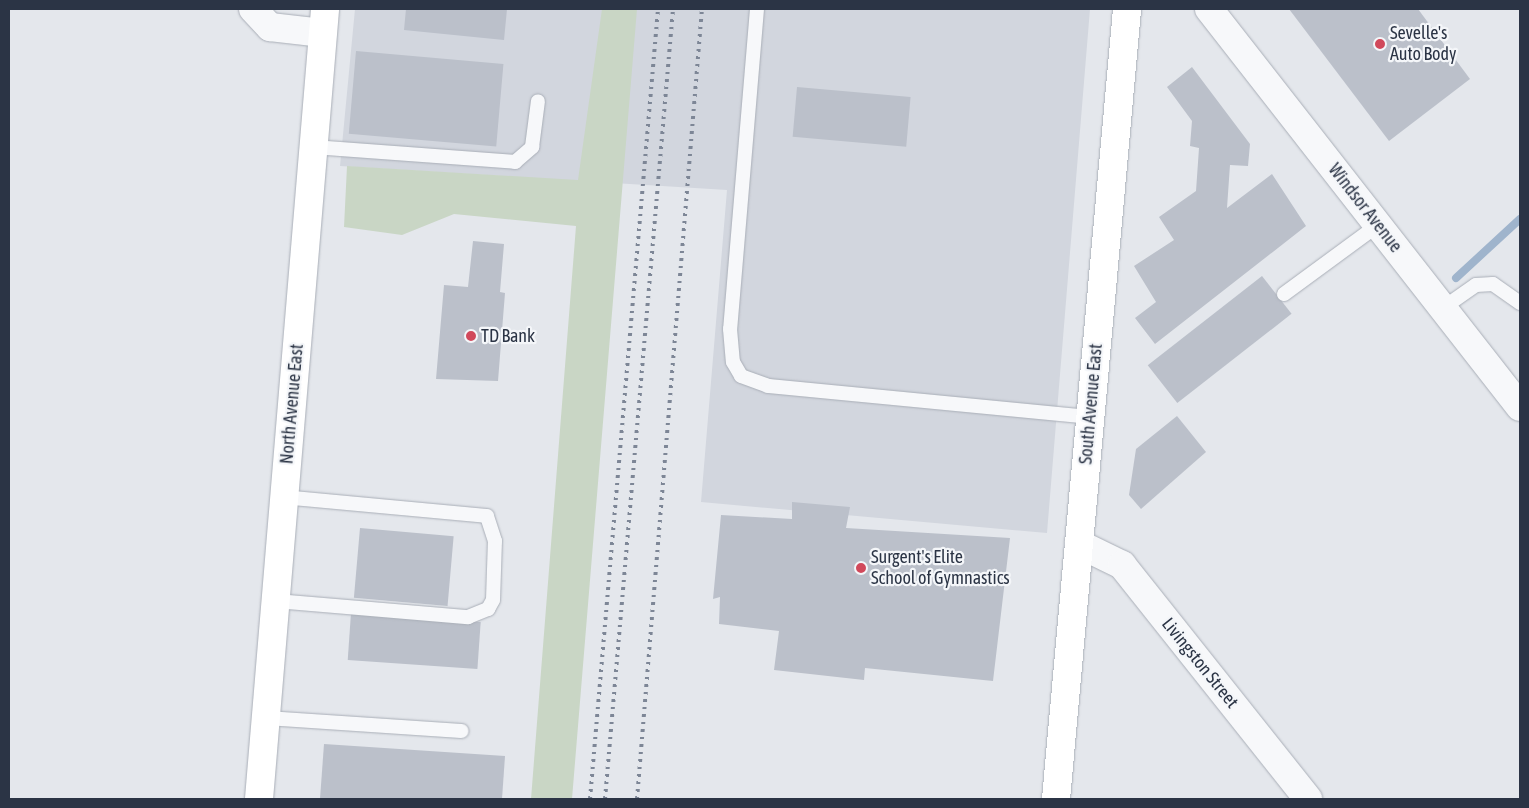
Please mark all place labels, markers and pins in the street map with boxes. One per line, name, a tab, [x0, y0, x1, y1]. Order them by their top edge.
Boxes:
place label: Sevelle's Auto Body	[1390, 23, 1456, 66]
marker: Sevelle's Auto Body	[1374, 38, 1386, 50]
place label: TD Bank	[481, 325, 535, 347]
marker: TD Bank	[465, 330, 477, 342]
place label: Surgent's Elite School of Gymnastics	[871, 547, 1010, 590]
marker: Surgent's Elite School of Gymnastics	[855, 562, 867, 574]

